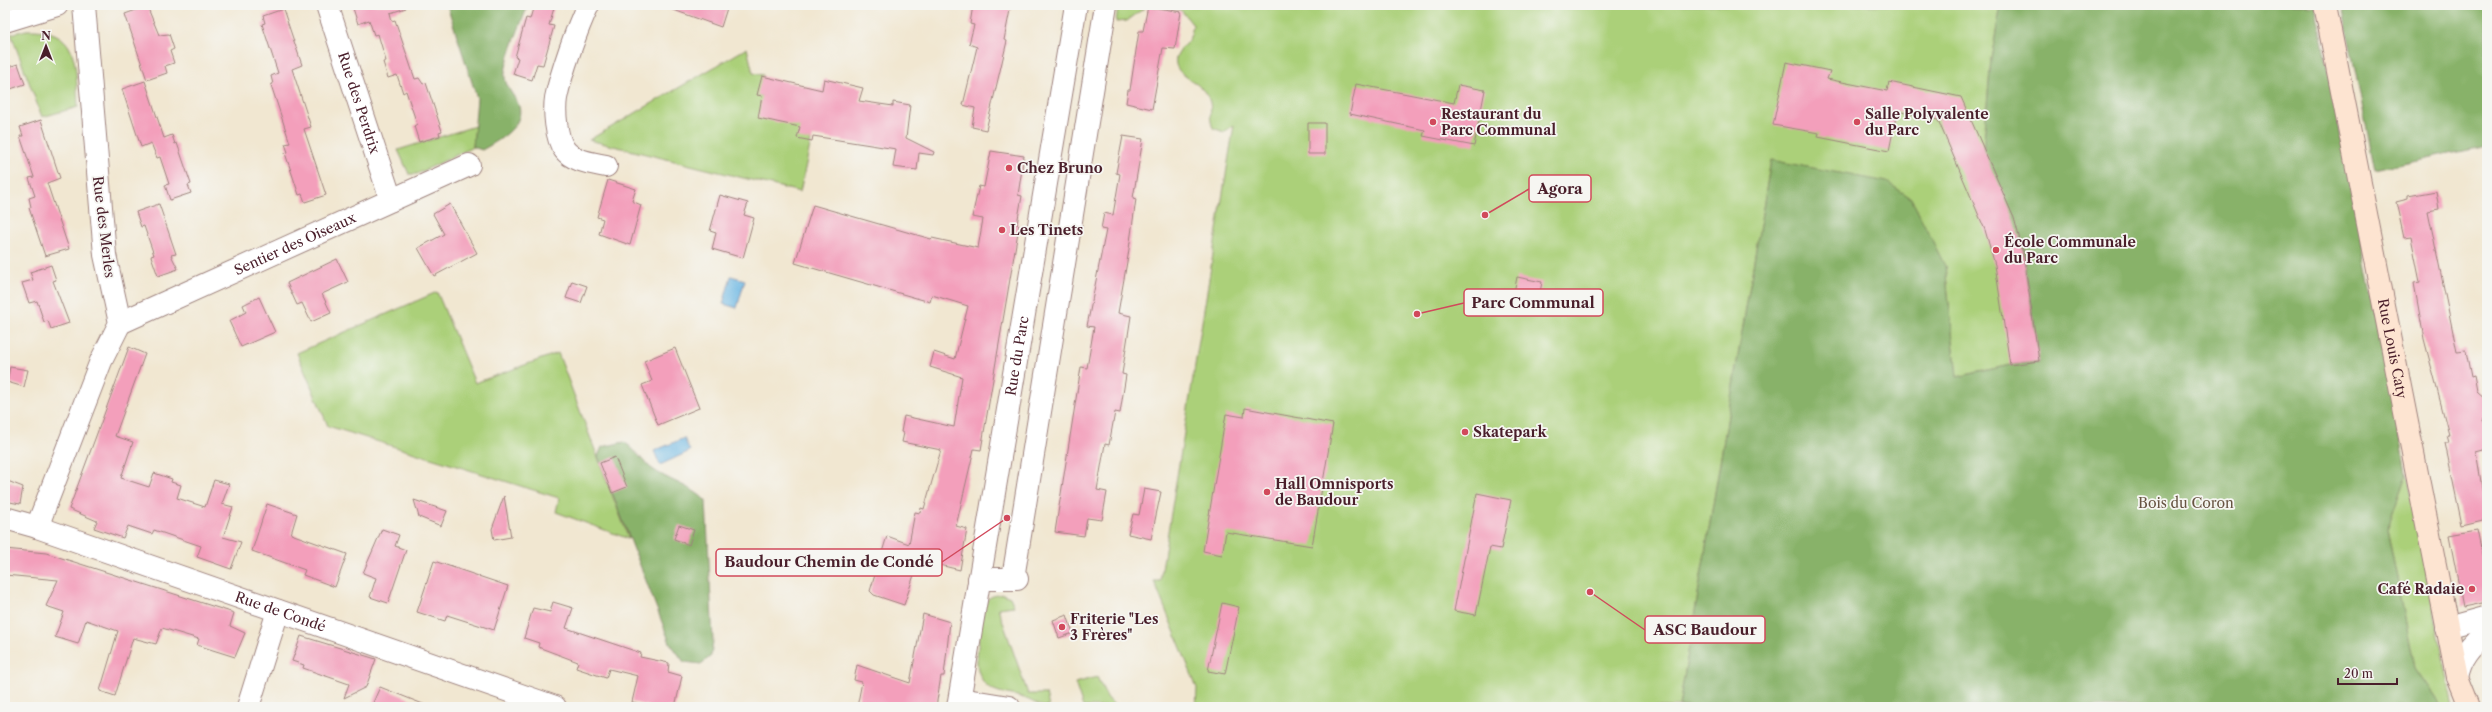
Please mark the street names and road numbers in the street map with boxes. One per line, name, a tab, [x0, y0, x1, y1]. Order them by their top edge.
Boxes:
street label: Rue des Perdrix	[334, 50, 384, 157]
street label: Rue des Merles	[89, 175, 119, 279]
street label: Sentier des Oiseaux	[231, 208, 359, 279]
street label: Rue Louis Caty	[2374, 297, 2411, 400]
street label: Rue du Parc	[1001, 315, 1033, 397]
street label: Rue de Condé	[233, 588, 328, 636]

